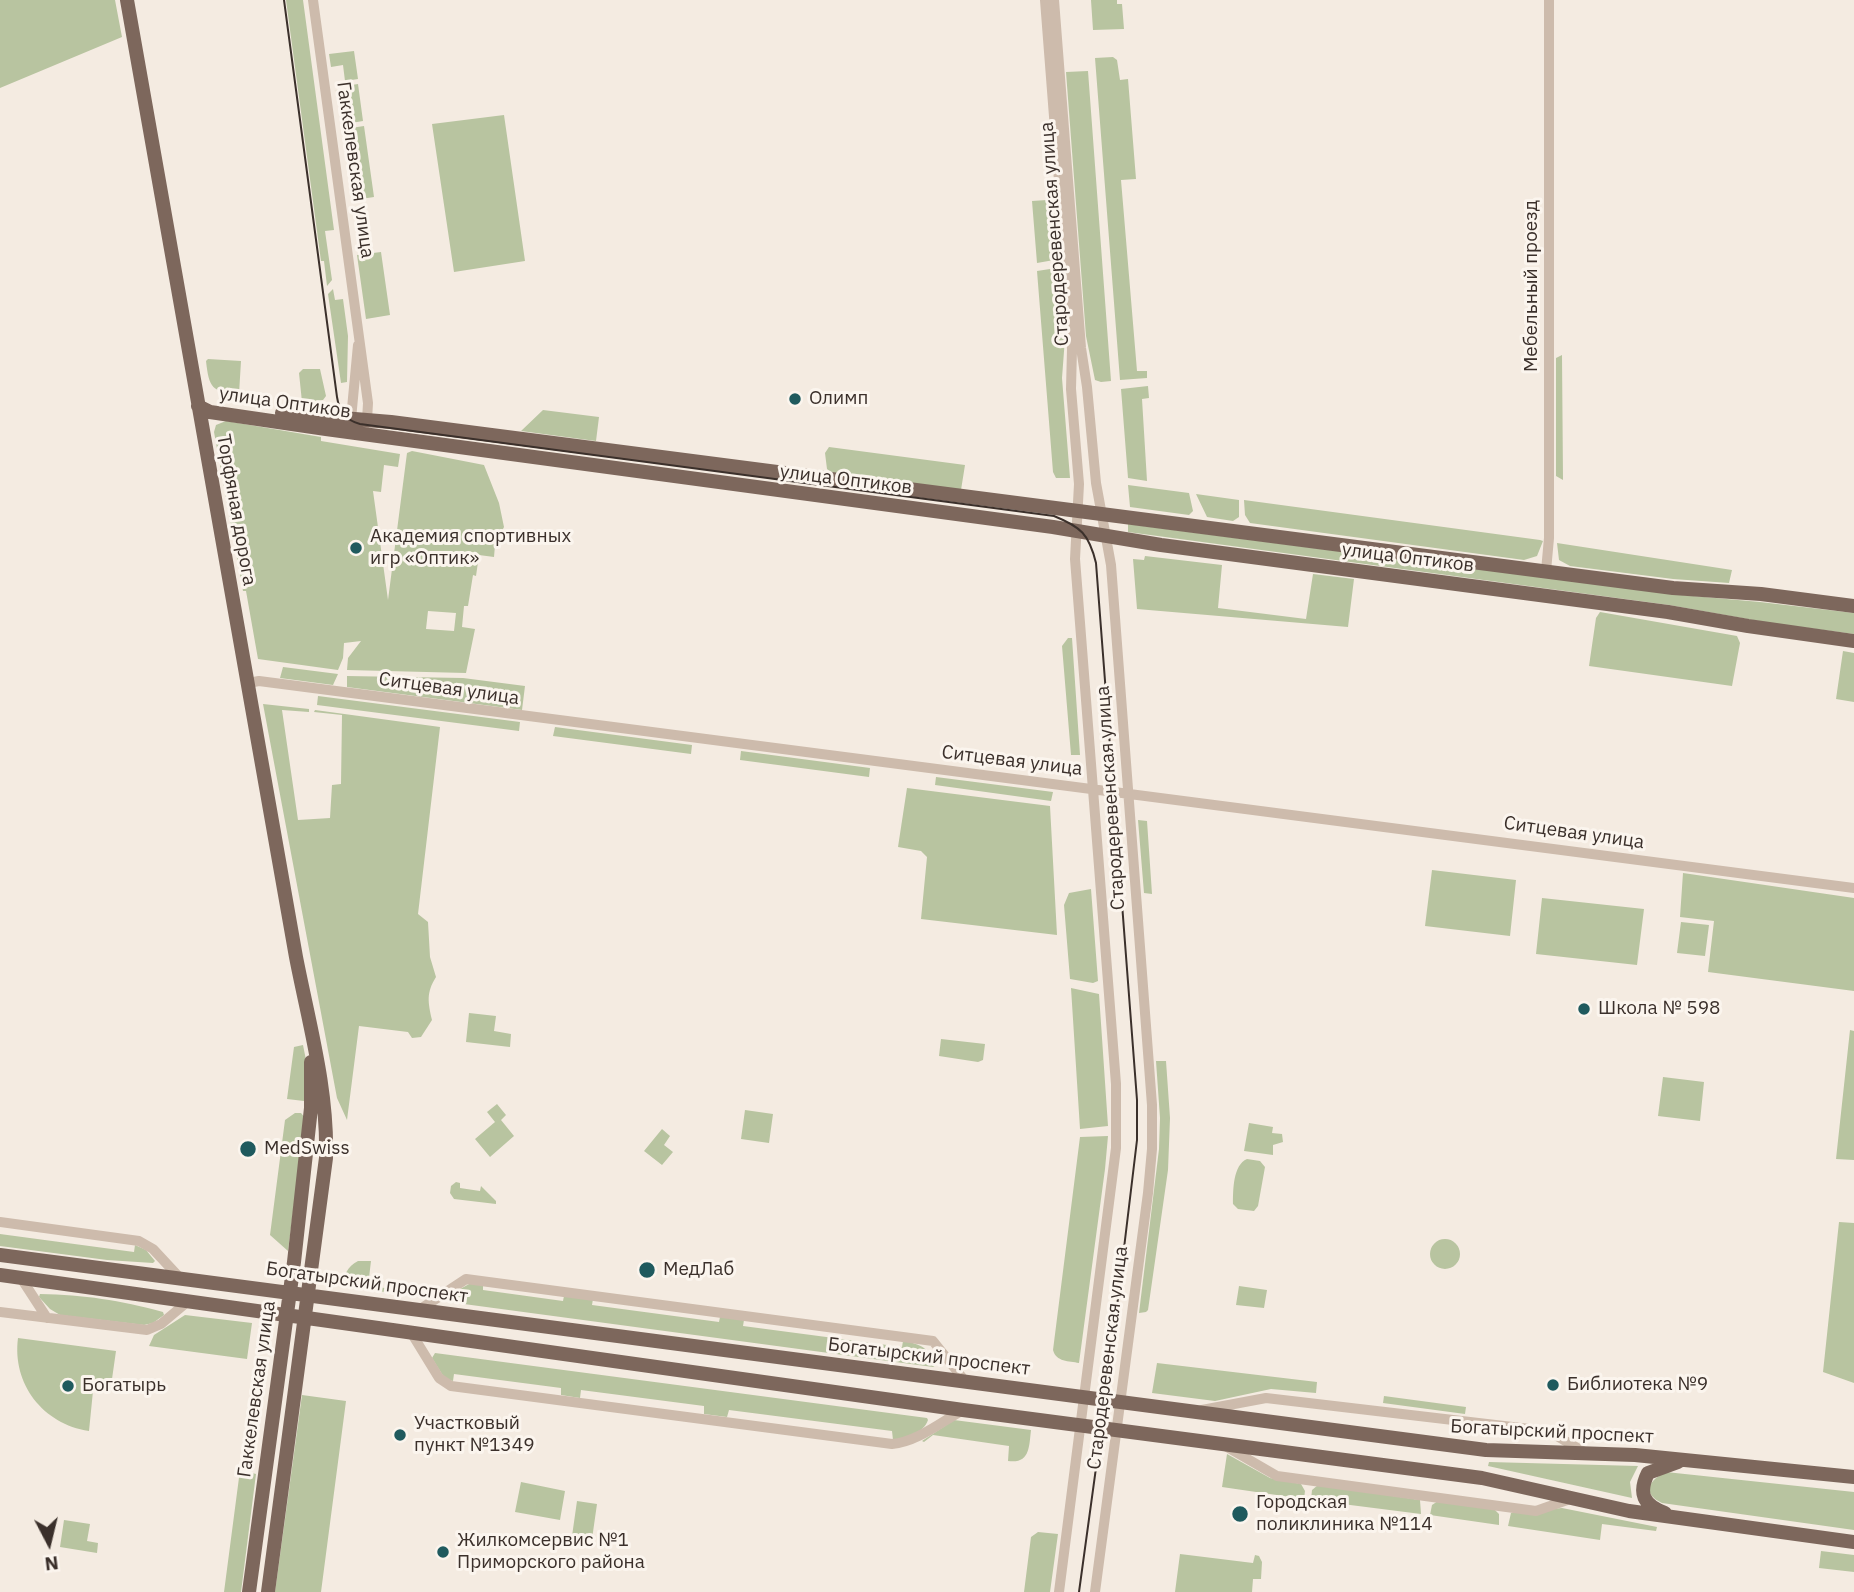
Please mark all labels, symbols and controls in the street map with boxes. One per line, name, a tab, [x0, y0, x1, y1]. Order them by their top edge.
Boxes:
street label: Гаккелевская улица	[331, 80, 379, 260]
street label: Стародеревенская улица	[1036, 121, 1074, 347]
street label: Мебельный проезд	[1521, 200, 1543, 372]
street label: улица Оптиков	[218, 382, 352, 424]
place label: Олимп	[809, 388, 868, 410]
marker: Олимп	[787, 391, 803, 407]
street label: Торфяная дорога	[211, 432, 261, 588]
street label: улица Оптиков	[779, 461, 913, 499]
place label: Академия спортивных игр «Оптик»	[370, 526, 571, 570]
street label: улица Оптиков	[1341, 539, 1475, 577]
marker: Академия спортивных игр «Оптик»	[348, 540, 364, 556]
street label: Ситцевая улица	[377, 668, 521, 710]
street label: Стародеревенская улица	[1092, 685, 1130, 911]
street label: Ситцевая улица	[940, 741, 1084, 781]
street label: Ситцевая улица	[1502, 812, 1646, 854]
place label: Школа № 598	[1598, 998, 1720, 1020]
marker: Школа № 598	[1576, 1001, 1592, 1017]
place label: MedSwiss	[264, 1138, 350, 1160]
marker: MedSwiss	[238, 1139, 258, 1159]
street label: Стародеревенская улица	[1083, 1245, 1133, 1471]
street label: Богатырский проспект	[264, 1258, 470, 1308]
place label: МедЛаб	[663, 1259, 734, 1281]
marker: МедЛаб	[637, 1260, 657, 1280]
street label: Гаккелевская улица	[233, 1299, 281, 1479]
street label: Богатырский проспект	[826, 1333, 1032, 1381]
place label: Библиотека №9	[1567, 1374, 1708, 1396]
place label: Богатырь	[82, 1375, 166, 1397]
marker: Библиотека №9	[1545, 1377, 1561, 1393]
marker: Богатырь	[60, 1378, 76, 1394]
place label: Участковый пункт №1349	[414, 1413, 535, 1457]
street label: Богатырский проспект	[1450, 1415, 1654, 1449]
marker: Участковый пункт №1349	[392, 1427, 408, 1443]
place label: Городская поликлиника №114	[1256, 1492, 1433, 1536]
marker: Городская поликлиника №114	[1230, 1504, 1250, 1524]
north arrow	[14, 1508, 84, 1578]
place label: Жилкомсервис №1 Приморского района	[457, 1530, 645, 1574]
marker: Жилкомсервис №1 Приморского района	[435, 1544, 451, 1560]
text: N	[43, 1551, 60, 1577]

